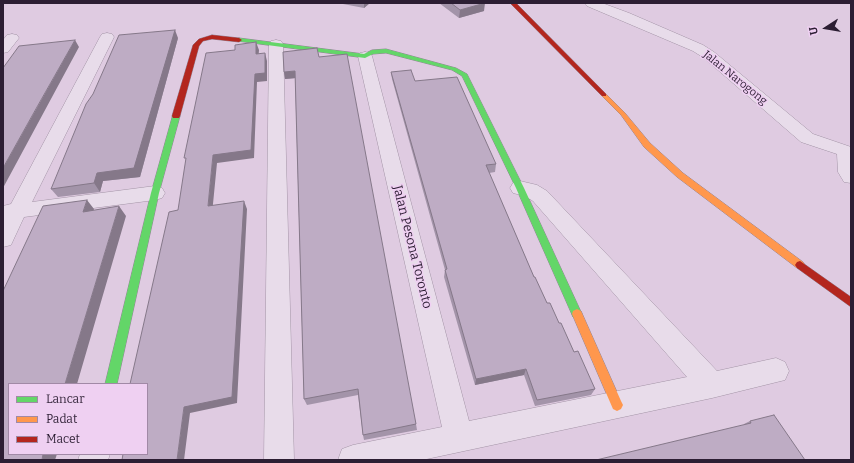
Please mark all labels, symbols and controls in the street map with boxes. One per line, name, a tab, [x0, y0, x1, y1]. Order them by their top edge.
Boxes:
north arrow	[806, 8, 846, 48]
text: U	[807, 25, 821, 36]
street label: Jalan Narogong	[700, 48, 770, 108]
street label: Jalan Pesona Toronto	[389, 184, 435, 310]
legend	[8, 383, 148, 455]
text: Lancar	[46, 392, 84, 406]
text: Padat	[46, 412, 77, 426]
text: Macet	[46, 432, 80, 446]

